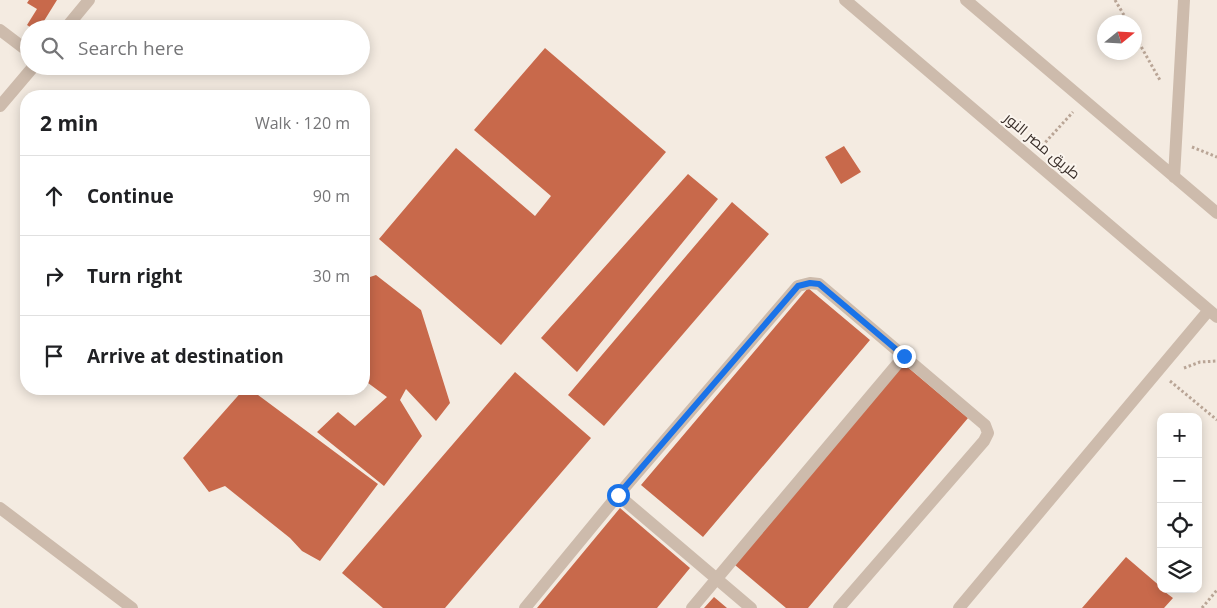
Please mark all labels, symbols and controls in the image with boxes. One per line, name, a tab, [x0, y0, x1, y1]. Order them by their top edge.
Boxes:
north arrow	[1097, 15, 1142, 60]
search box	[20, 20, 370, 75]
icon: search	[38, 34, 66, 62]
text: Search here	[78, 35, 184, 61]
street label: طريق مصر النور	[999, 107, 1085, 184]
text: 2 min	[40, 109, 98, 137]
text: Walk · 120 m	[255, 112, 350, 134]
icon: ahead	[40, 182, 68, 210]
text: Continue	[87, 183, 174, 209]
text: 90 m	[313, 185, 350, 207]
icon: right	[40, 262, 68, 290]
text: Turn right	[87, 263, 182, 289]
text: 30 m	[313, 265, 350, 287]
icon: arrive	[40, 342, 68, 370]
text: Arrive at destination	[87, 343, 284, 369]
route end	[893, 345, 916, 368]
map controls	[1157, 413, 1202, 593]
button: +	[1157, 413, 1202, 458]
button: −	[1157, 458, 1202, 503]
route start	[607, 484, 630, 507]
button: locate	[1157, 503, 1202, 548]
button: layers	[1157, 548, 1202, 593]

